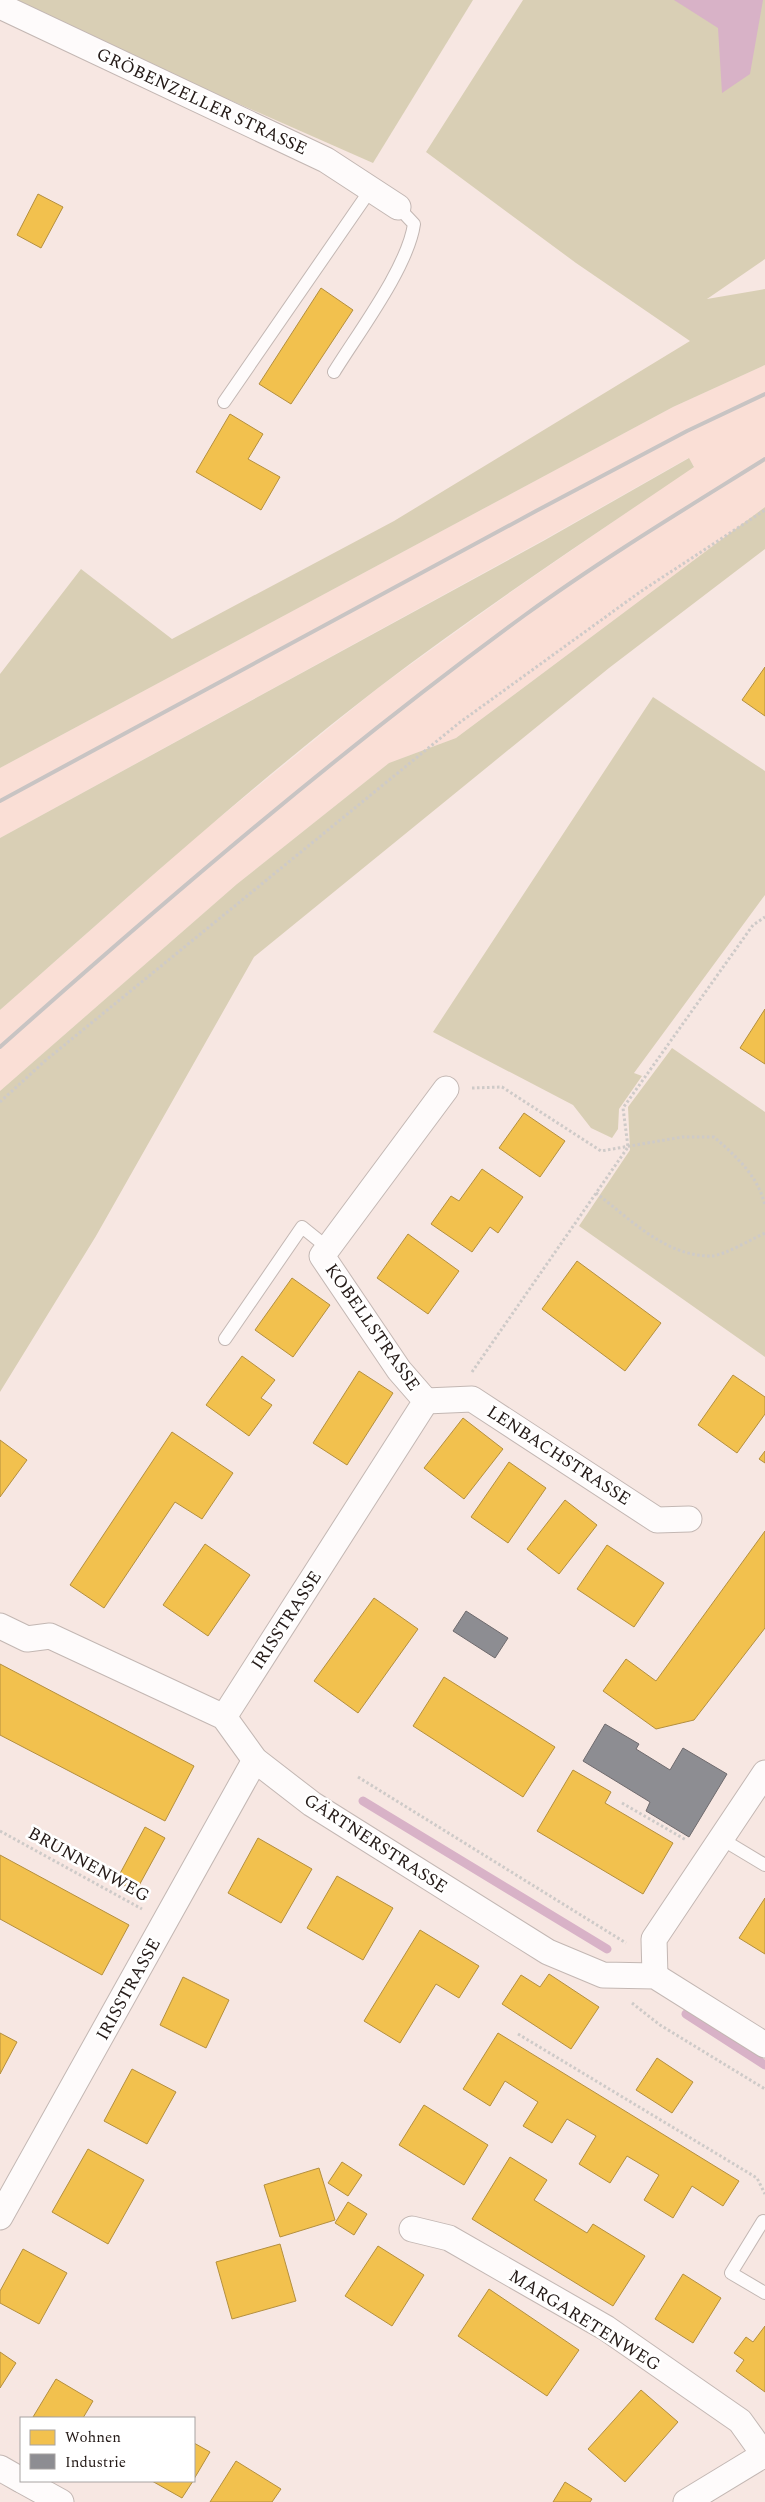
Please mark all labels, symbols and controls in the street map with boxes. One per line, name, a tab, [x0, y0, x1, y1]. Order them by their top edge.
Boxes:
street label: GRÖBENZELLER STRASSE	[92, 41, 312, 162]
street label: KOBELLSTRASSE	[318, 1258, 427, 1397]
street label: LENBACHSTRASSE	[481, 1399, 636, 1512]
street label: IRISSTRASSE	[244, 1565, 329, 1675]
street label: GÄRTNERSTRASSE	[299, 1787, 453, 1900]
street label: BRUNNENWEG	[23, 1820, 155, 1909]
street label: IRISSTRASSE	[89, 1933, 168, 2045]
street label: MARGARETENWEG	[504, 2263, 666, 2378]
legend	[20, 2417, 195, 2482]
text: Wohnen	[65, 2426, 121, 2449]
text: Industrie	[65, 2451, 126, 2474]

